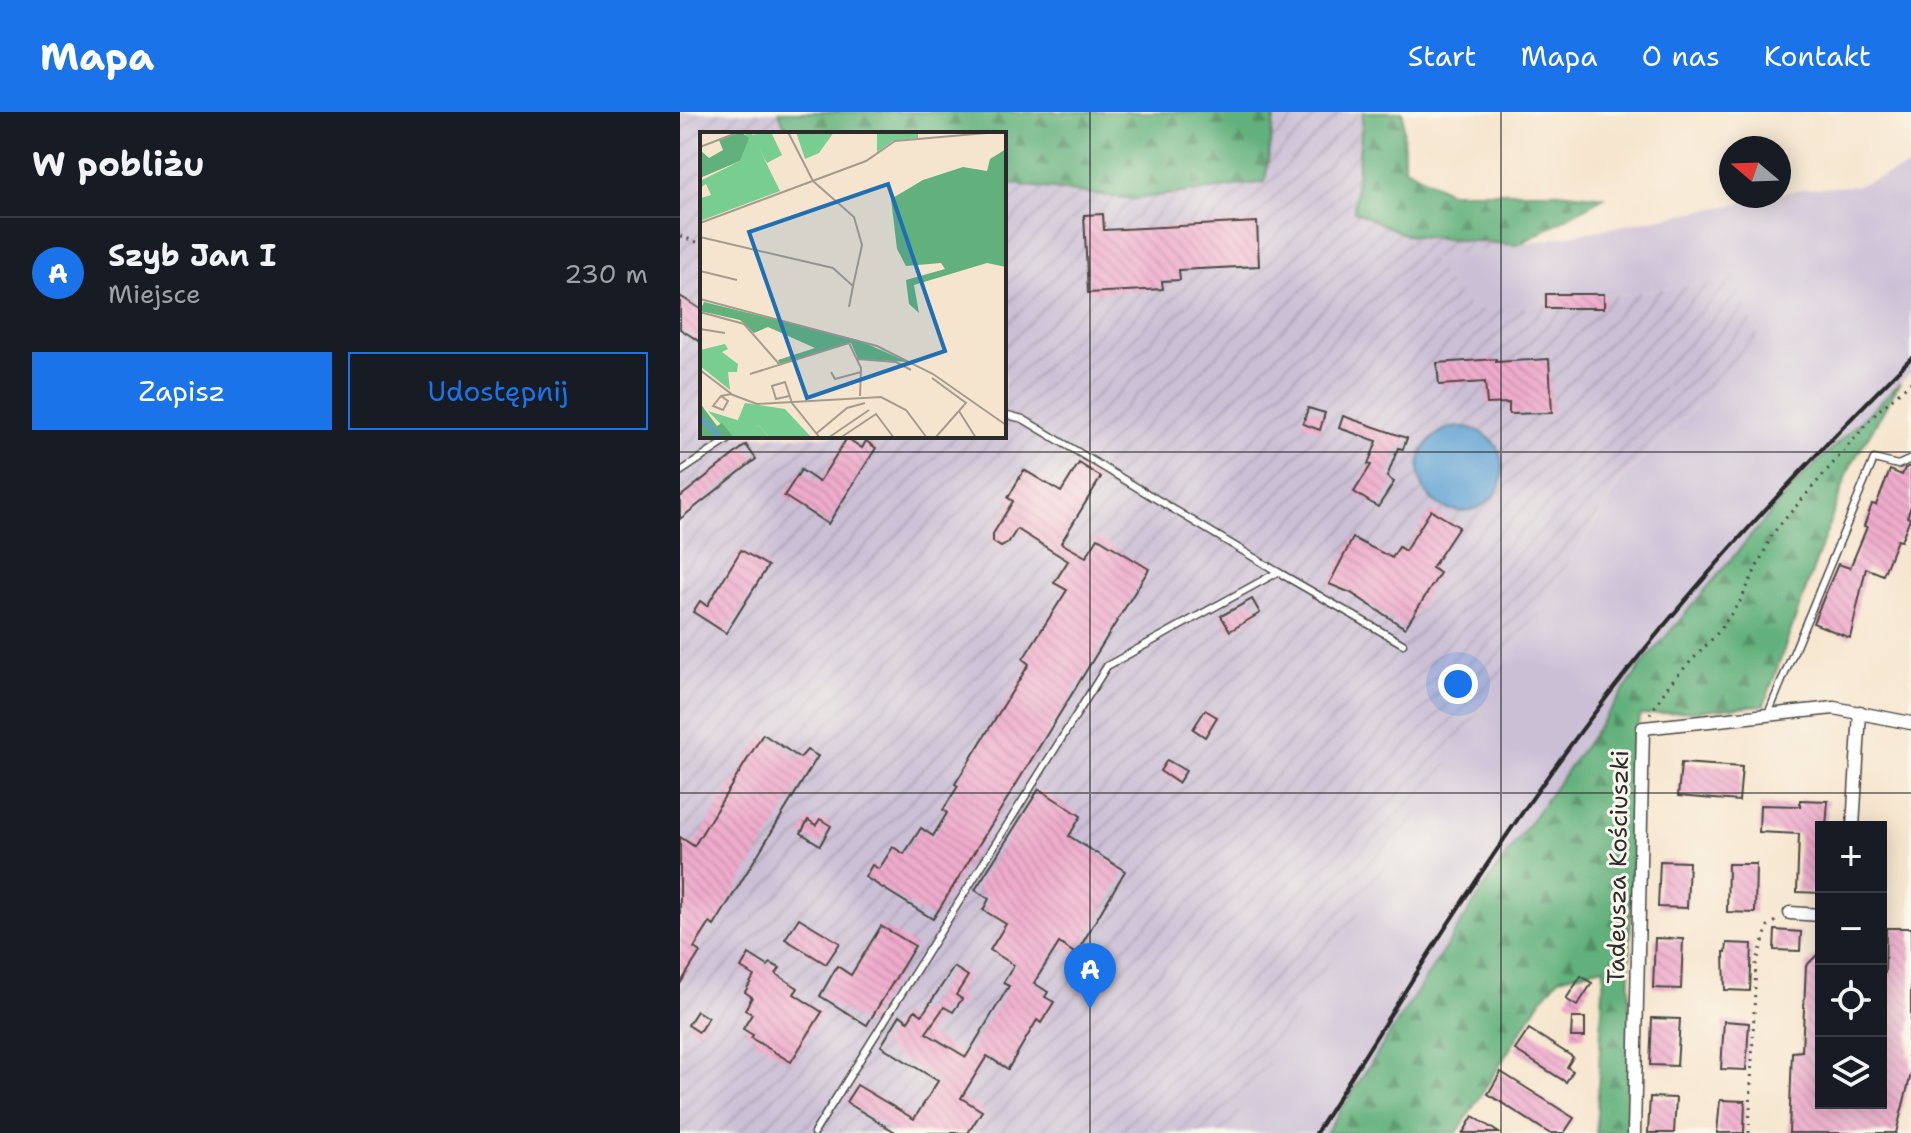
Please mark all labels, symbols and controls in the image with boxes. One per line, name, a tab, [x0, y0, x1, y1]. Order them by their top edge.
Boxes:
text: Mapa	[40, 31, 154, 82]
text: Start	[1408, 37, 1476, 75]
text: Mapa	[1520, 37, 1598, 75]
text: O nas	[1642, 37, 1720, 75]
text: Kontakt	[1764, 37, 1871, 75]
inset map	[700, 132, 1006, 438]
north arrow	[1719, 136, 1791, 208]
text: W pobliżu	[32, 141, 205, 187]
text: Szyb Jan I	[108, 235, 276, 276]
text: A	[48, 256, 68, 291]
text: 230 m	[564, 256, 648, 291]
text: Miejsce	[108, 276, 201, 311]
button: Zapisz	[32, 352, 332, 430]
button: Udostępnij	[348, 352, 648, 430]
your location	[1438, 664, 1478, 704]
street label: Tadeusza Kościuszki	[1600, 750, 1636, 984]
map controls	[1815, 821, 1887, 1109]
button: +	[1815, 821, 1887, 893]
button: −	[1815, 893, 1887, 965]
pin: A	[1064, 943, 1116, 1009]
button: locate	[1815, 965, 1887, 1037]
button: layers	[1815, 1037, 1887, 1109]

